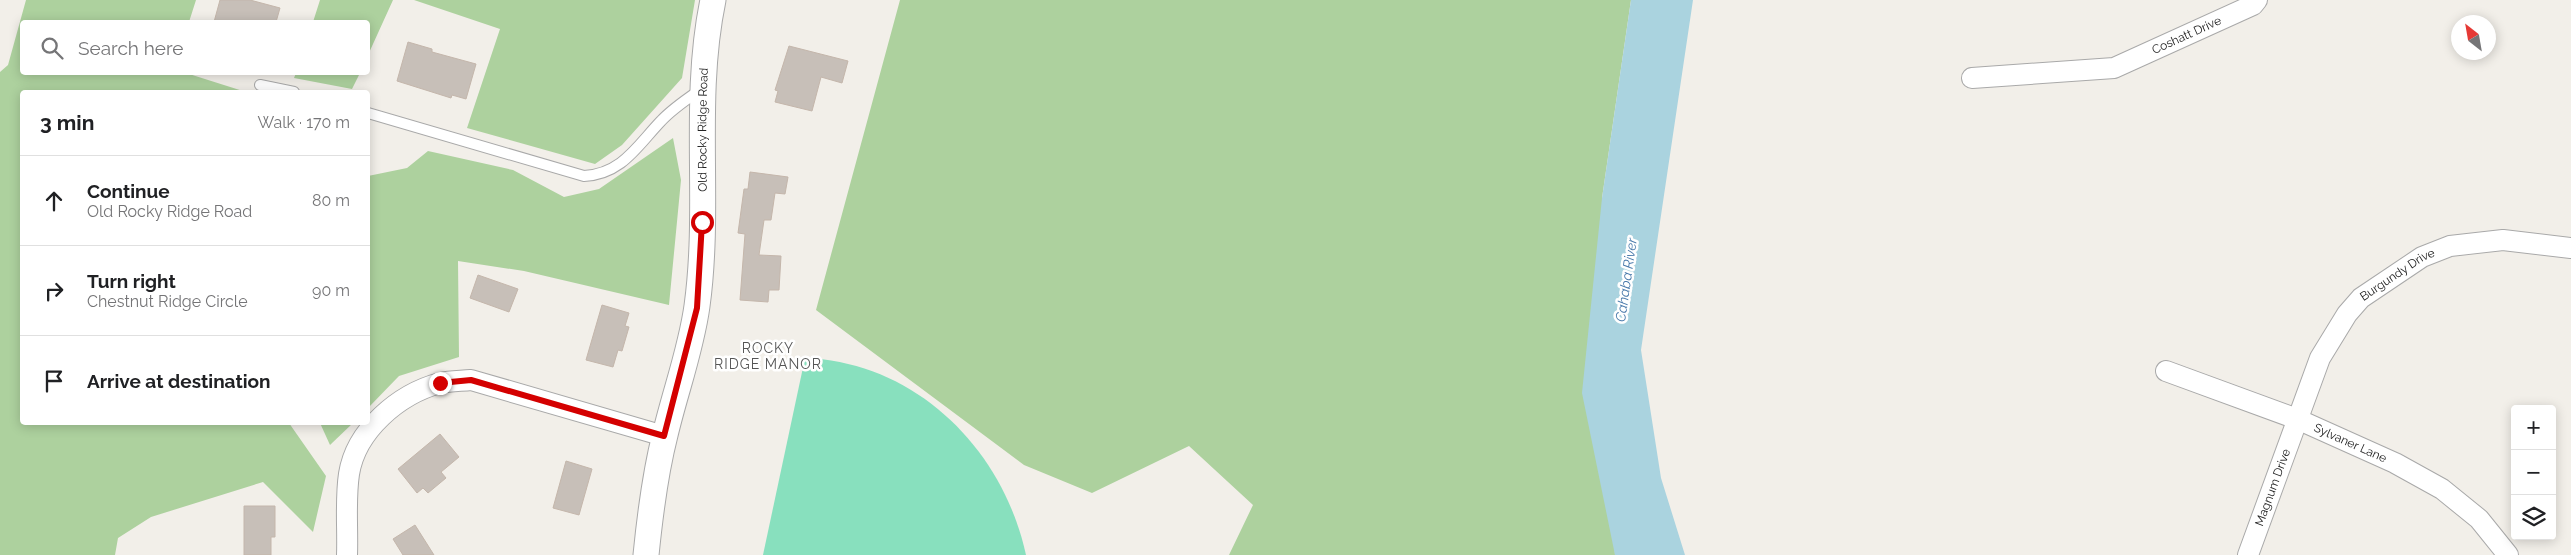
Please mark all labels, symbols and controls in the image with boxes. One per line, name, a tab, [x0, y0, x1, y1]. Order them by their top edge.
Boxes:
street label: Coshatt Drive	[2150, 13, 2223, 57]
north arrow	[2451, 15, 2496, 60]
search box	[20, 20, 370, 75]
icon: search	[38, 34, 66, 62]
text: Search here	[78, 37, 184, 59]
street label: Old Rocky Ridge Road	[695, 67, 711, 192]
text: 3 min	[40, 110, 94, 135]
text: Walk · 170 m	[258, 113, 350, 132]
text: Continue	[87, 180, 170, 202]
icon: ahead	[40, 187, 68, 215]
text: 80 m	[312, 191, 350, 210]
text: Old Rocky Ridge Road	[87, 202, 252, 221]
route start	[691, 211, 714, 234]
water label: Cahaba River	[1612, 236, 1640, 323]
street label: Burgundy Drive	[2357, 246, 2437, 304]
text: Turn right	[87, 270, 176, 292]
icon: right	[40, 277, 68, 305]
text: 90 m	[312, 281, 350, 300]
text: Chestnut Ridge Circle	[87, 292, 248, 311]
district label: ROCKY RIDGE MANOR	[714, 340, 822, 372]
icon: arrive	[40, 367, 68, 395]
text: Arrive at destination	[87, 370, 271, 392]
route end	[429, 372, 452, 395]
map controls	[2511, 405, 2556, 540]
button: +	[2511, 405, 2556, 450]
street label: Sylvaner Lane	[2312, 421, 2389, 465]
street label: Magnum Drive	[2252, 447, 2293, 528]
button: −	[2511, 450, 2556, 495]
button: layers	[2511, 495, 2556, 540]

